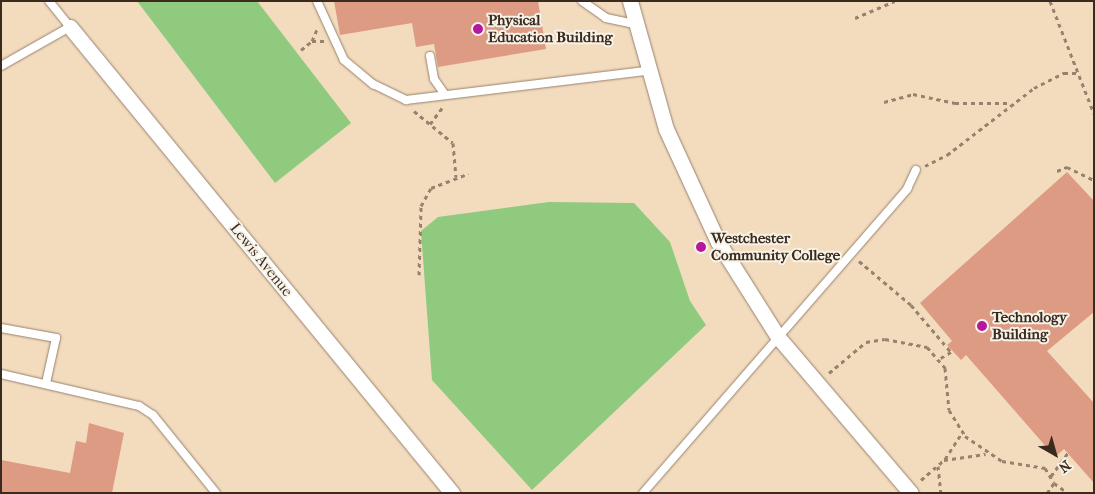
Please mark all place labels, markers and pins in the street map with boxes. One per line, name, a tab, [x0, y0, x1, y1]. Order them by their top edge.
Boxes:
place label: Physical Education Building	[488, 11, 612, 46]
marker: Physical Education Building	[472, 23, 484, 35]
place label: Westchester Community College	[711, 229, 840, 264]
marker: Westchester Community College	[695, 241, 707, 253]
place label: Technology Building	[992, 308, 1067, 343]
marker: Technology Building	[976, 320, 988, 332]

